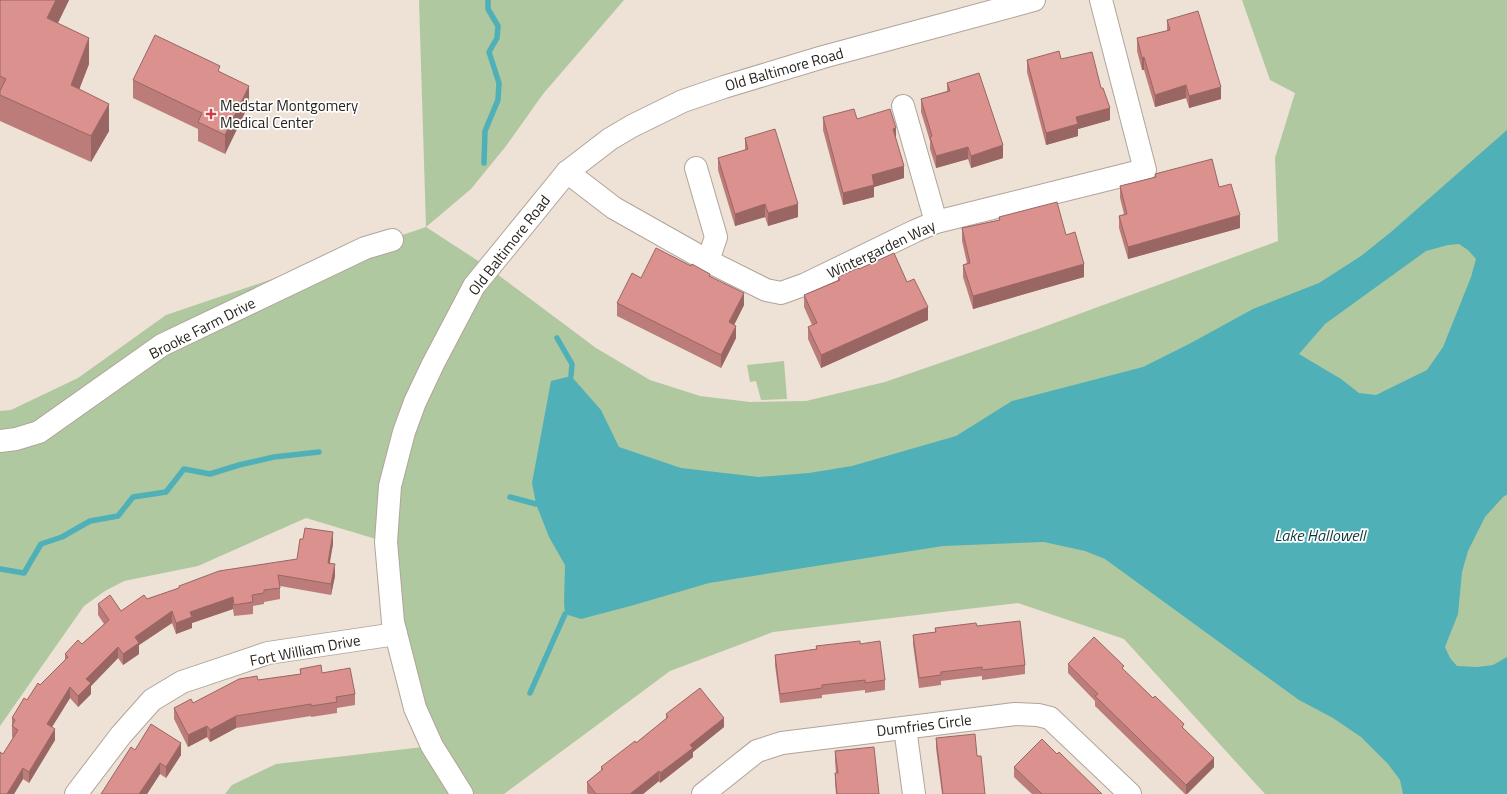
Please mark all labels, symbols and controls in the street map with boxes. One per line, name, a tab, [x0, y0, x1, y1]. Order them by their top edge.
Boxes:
street label: Old Baltimore Road	[722, 41, 846, 97]
place label: Medstar Montgomery Medical Center	[220, 94, 358, 134]
marker: Medstar Montgomery Medical Center	[205, 108, 217, 120]
street label: Old Baltimore Road	[462, 190, 556, 300]
street label: Wintergarden Way	[823, 214, 939, 284]
street label: Brooke Farm Drive	[145, 291, 259, 365]
water label: Lake Hallowell	[1275, 523, 1367, 547]
street label: Fort William Drive	[248, 628, 362, 672]
street label: Dumfries Circle	[875, 708, 973, 742]

